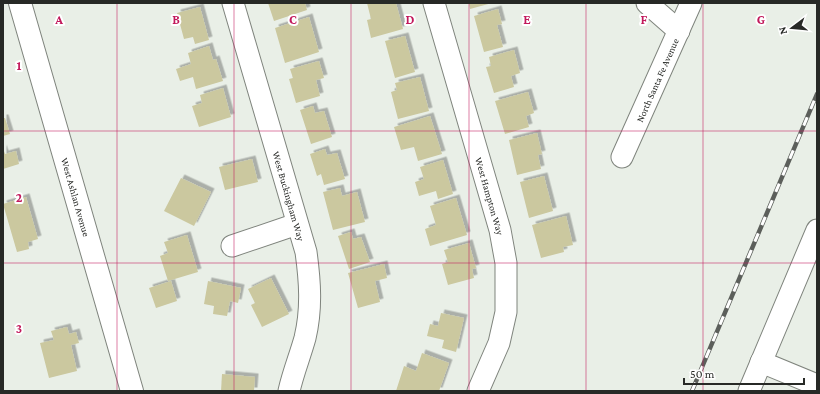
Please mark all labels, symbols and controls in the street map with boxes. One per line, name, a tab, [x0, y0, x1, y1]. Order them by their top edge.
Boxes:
north arrow	[772, 8, 812, 48]
text: A	[54, 12, 63, 27]
text: B	[172, 12, 180, 27]
text: C	[289, 12, 297, 27]
text: D	[406, 12, 415, 27]
text: E	[523, 12, 531, 27]
text: F	[641, 12, 648, 27]
text: G	[757, 12, 765, 27]
text: N	[775, 25, 789, 36]
street label: North Santa Fe Avenue	[634, 36, 681, 124]
text: 1	[17, 58, 22, 73]
street label: West Buckingham Way	[270, 150, 307, 243]
street label: West Hampton Way	[473, 156, 506, 237]
street label: West Ashlan Avenue	[59, 157, 92, 238]
text: 2	[16, 190, 23, 205]
text: 3	[16, 321, 22, 336]
scale bar	[684, 360, 804, 386]
text: 50 m	[690, 367, 715, 381]

